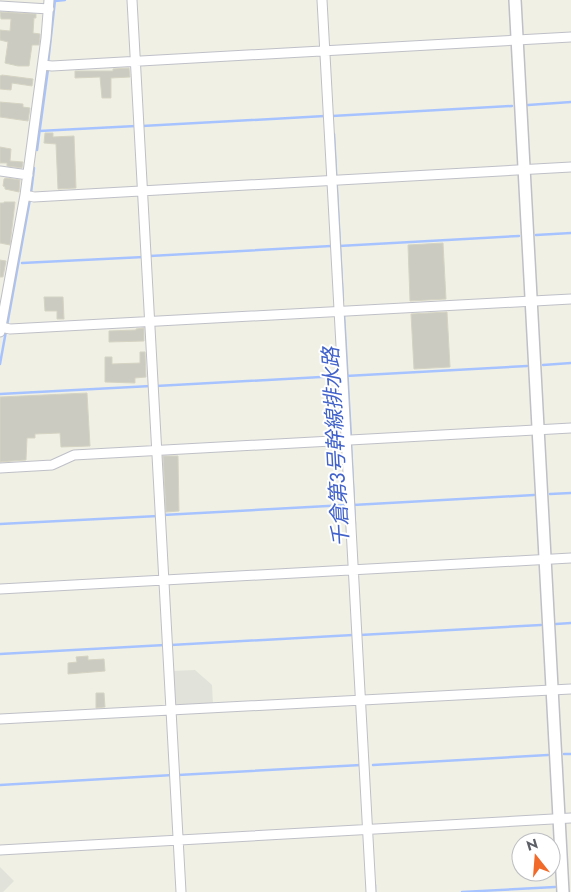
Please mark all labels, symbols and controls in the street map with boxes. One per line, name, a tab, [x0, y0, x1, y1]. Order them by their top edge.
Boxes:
water label: 千倉第3号幹線排水路	[316, 344, 356, 548]
north arrow	[511, 832, 561, 882]
text: N	[524, 833, 540, 856]

